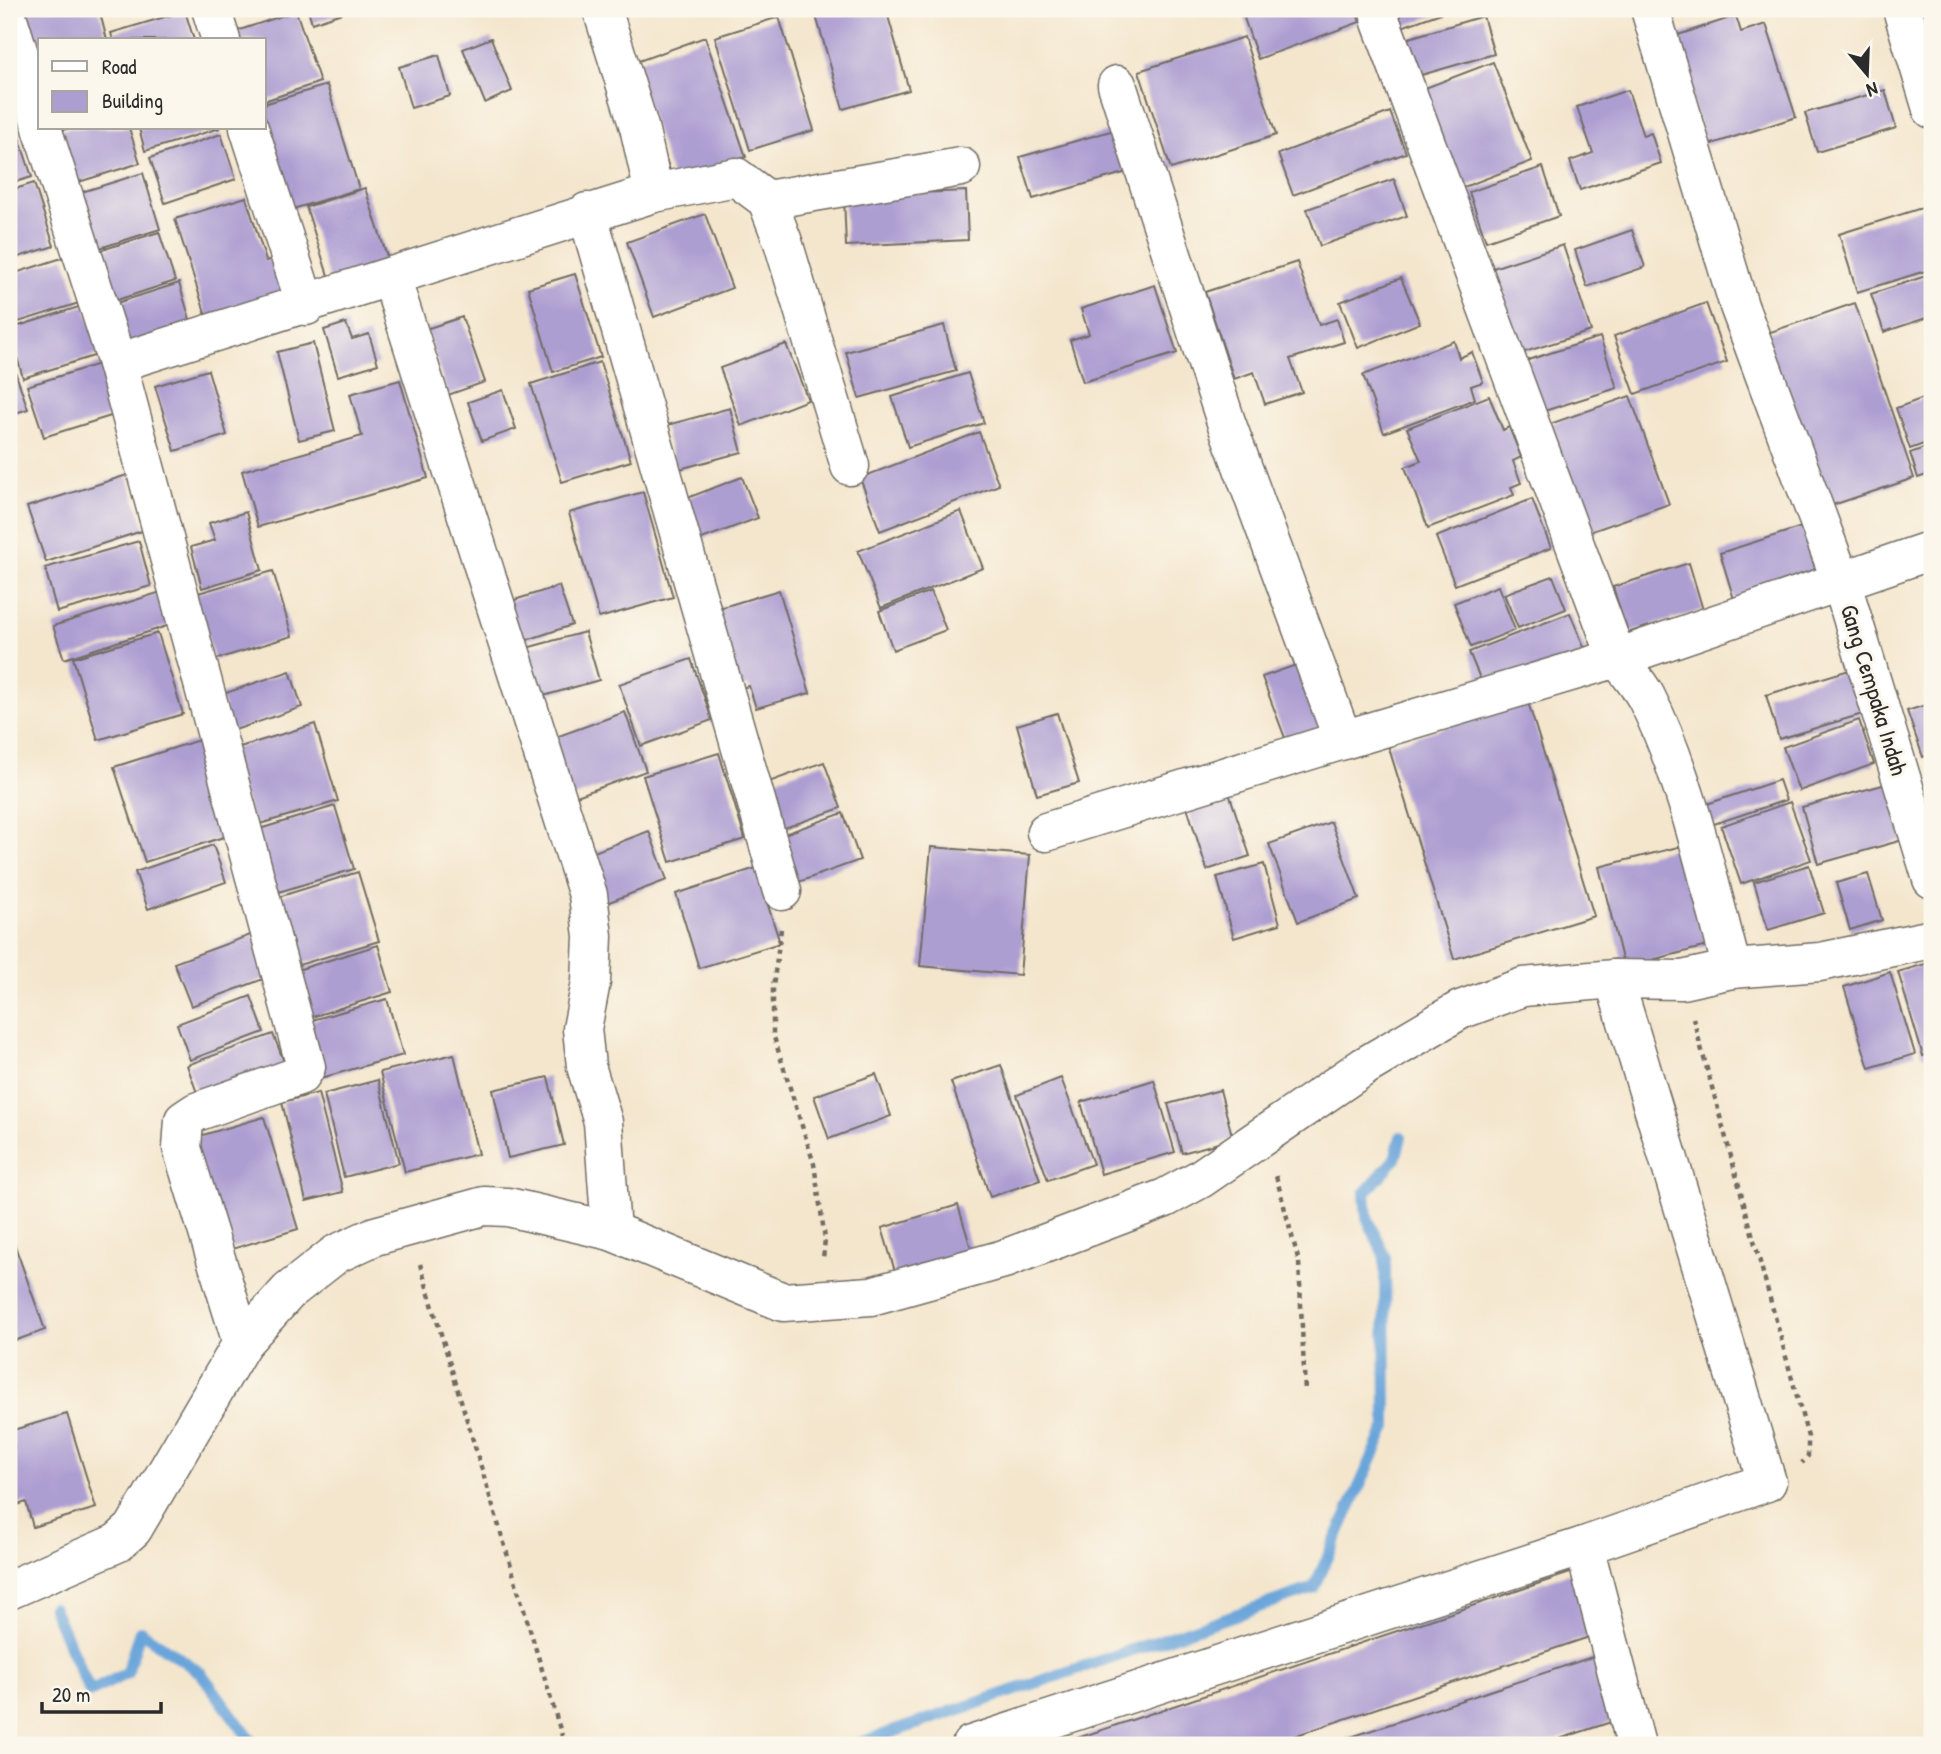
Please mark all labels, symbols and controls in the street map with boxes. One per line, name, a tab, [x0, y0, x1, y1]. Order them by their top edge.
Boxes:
legend	[38, 38, 266, 130]
north arrow	[1832, 38, 1902, 108]
text: Road	[102, 52, 136, 81]
text: N	[1864, 76, 1882, 104]
text: Building	[102, 86, 163, 115]
street label: Gang Cempaka Indah	[1834, 600, 1916, 779]
scale bar	[42, 1670, 161, 1714]
text: 20 m	[52, 1680, 90, 1709]

